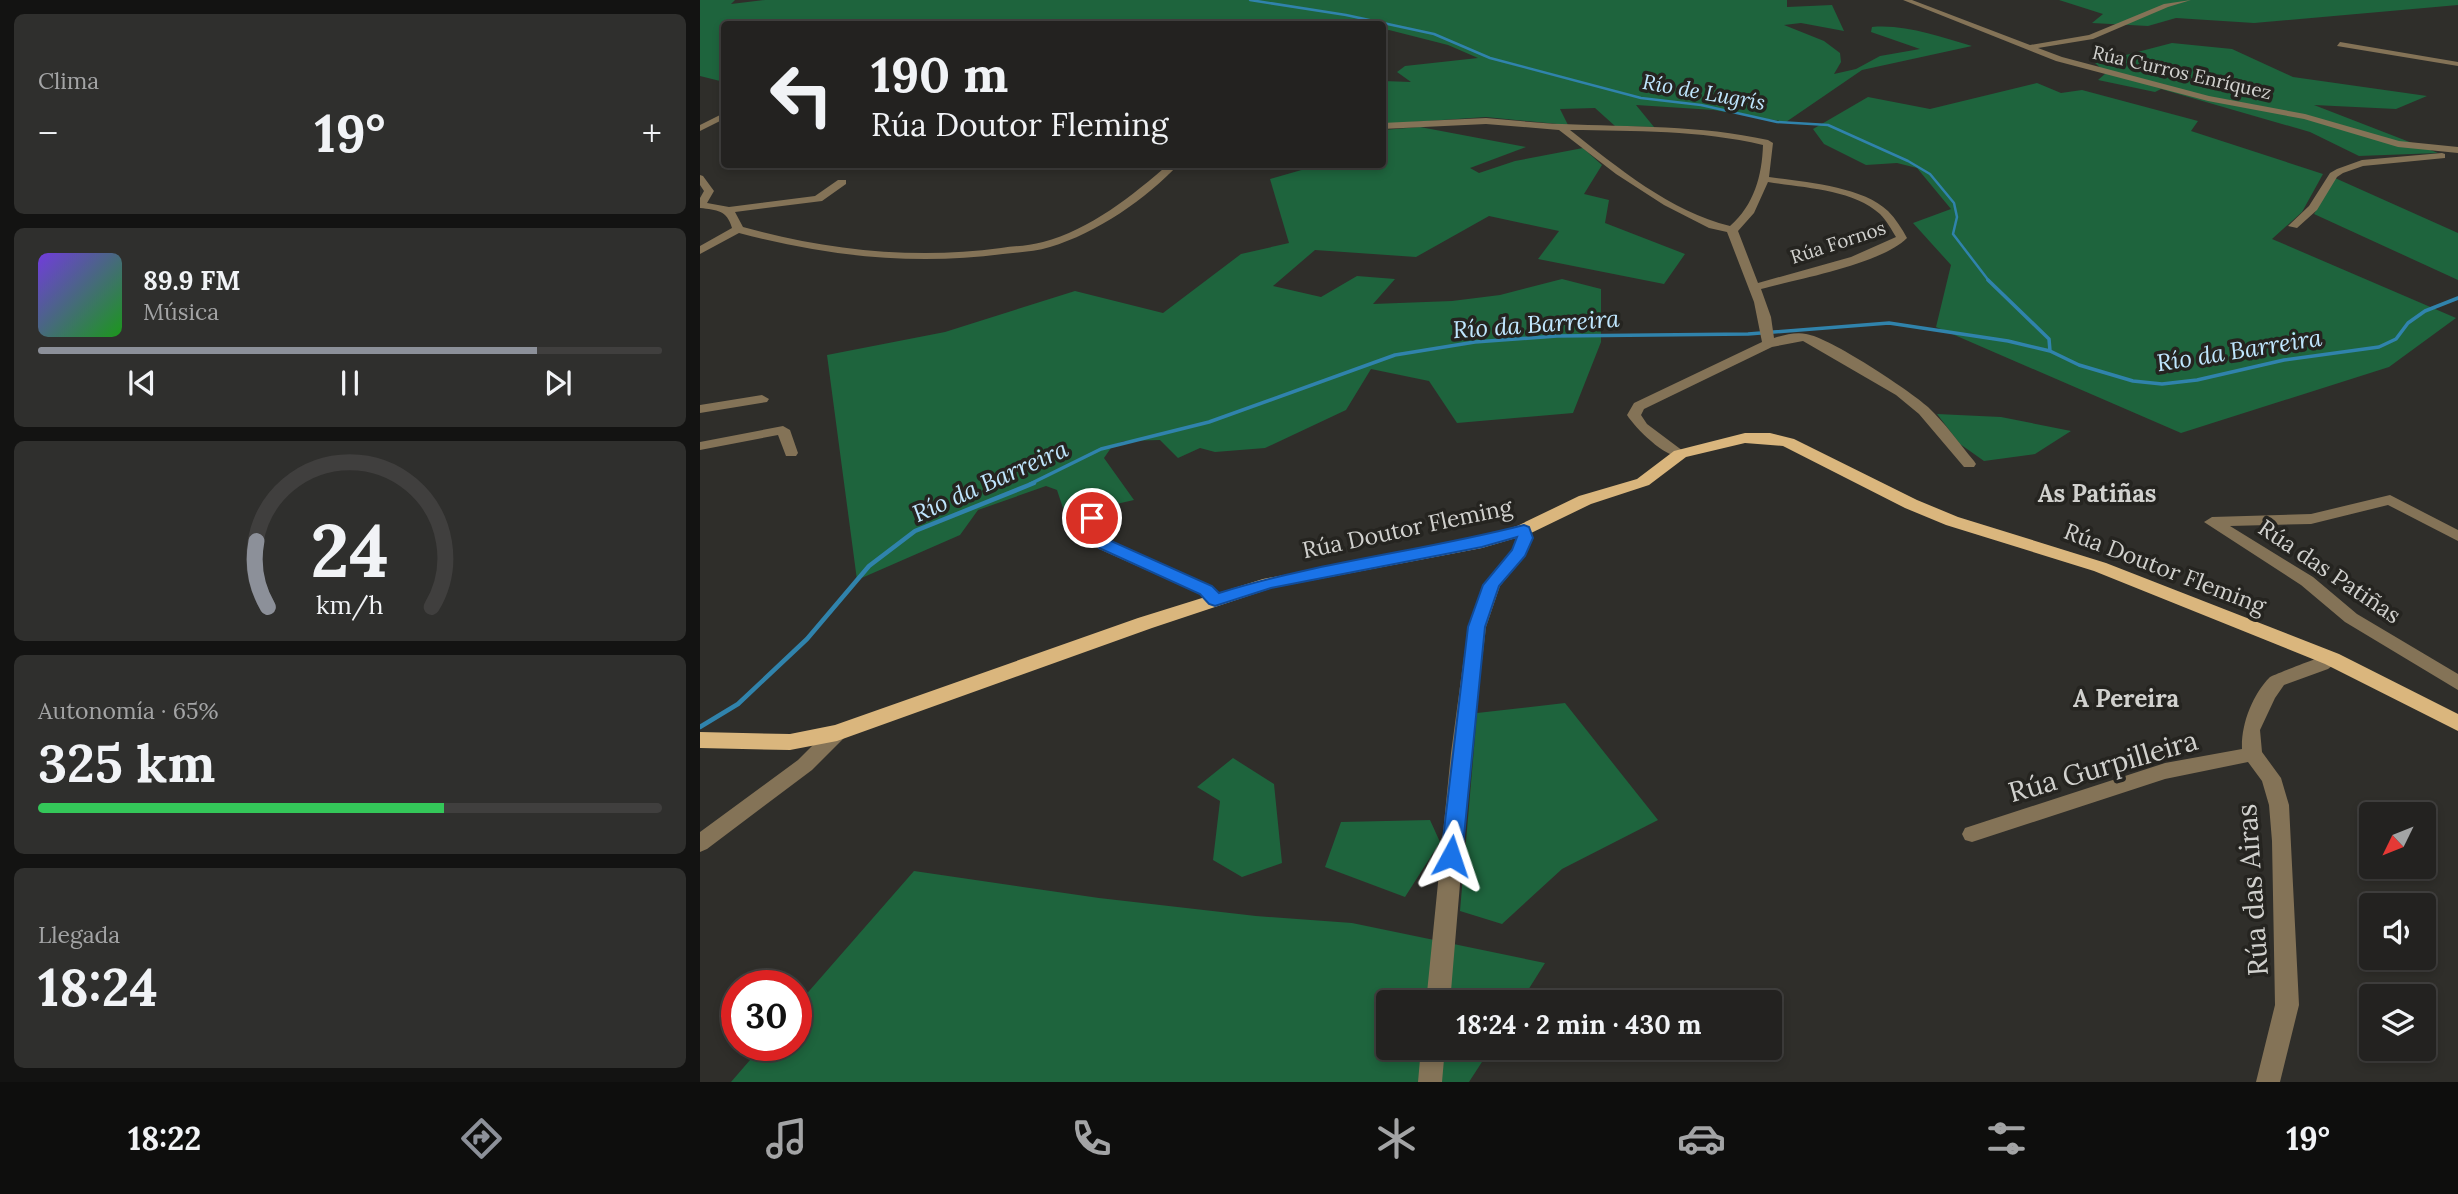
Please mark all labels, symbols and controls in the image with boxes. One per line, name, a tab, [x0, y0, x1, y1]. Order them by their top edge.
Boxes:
street label: Rúa Curros Enríquez	[2090, 40, 2274, 104]
text: 190 m	[871, 43, 1008, 105]
icon: left	[756, 49, 847, 140]
text: Clima	[38, 66, 99, 95]
water label: Río de Lugrís	[1640, 68, 1768, 116]
text: 19°	[315, 100, 385, 166]
text: Rúa Doutor Fleming	[871, 104, 1168, 145]
text: −	[38, 109, 58, 157]
text: +	[642, 109, 662, 157]
street label: Rúa Fornos	[1787, 215, 1889, 269]
text: 89.9 FM	[143, 264, 240, 297]
text: Música	[143, 297, 219, 326]
water label: Río da Barreira	[1452, 303, 1621, 345]
water label: Río da Barreira	[2154, 322, 2325, 378]
icon: previous	[123, 364, 161, 402]
icon: pause	[331, 364, 369, 402]
icon: next	[539, 364, 577, 402]
water label: Río da Barreira	[907, 433, 1073, 529]
district label: As Patiñas	[2038, 478, 2156, 509]
pin	[1062, 488, 1122, 548]
street label: Rúa Doutor Fleming	[1299, 491, 1516, 564]
icon: arrive	[1073, 499, 1111, 537]
text: 24	[311, 504, 389, 597]
street label: Rúa das Patiñas	[2253, 513, 2407, 629]
street label: Rúa Doutor Fleming	[2060, 516, 2271, 620]
text: km/h	[316, 589, 384, 621]
district label: A Pereira	[2073, 683, 2180, 714]
text: Autonomía · 65%	[38, 696, 218, 725]
street label: Rúa Gurpilleira	[2004, 722, 2202, 810]
text: 325 km	[38, 730, 215, 796]
north arrow	[2359, 802, 2436, 878]
map controls	[2359, 802, 2436, 1061]
street label: Rúa das Airas	[2228, 803, 2276, 977]
position arrow	[1414, 819, 1488, 893]
button: sound	[2359, 893, 2436, 970]
text: Llegada	[38, 920, 120, 949]
text: 18:24	[38, 954, 158, 1020]
speed limit sign: 30	[721, 970, 812, 1061]
button: layers	[2359, 984, 2436, 1061]
text: 18:24 · 2 min · 430 m	[1457, 1008, 1701, 1041]
icon: directions	[457, 1114, 506, 1163]
icon: music	[762, 1114, 811, 1163]
icon: phone	[1067, 1114, 1116, 1163]
icon: climate	[1372, 1114, 1421, 1163]
icon: car	[1677, 1114, 1726, 1163]
icon: filters	[1982, 1114, 2031, 1163]
text: 18:22	[128, 1118, 201, 1159]
text: 19°	[2286, 1118, 2330, 1159]

